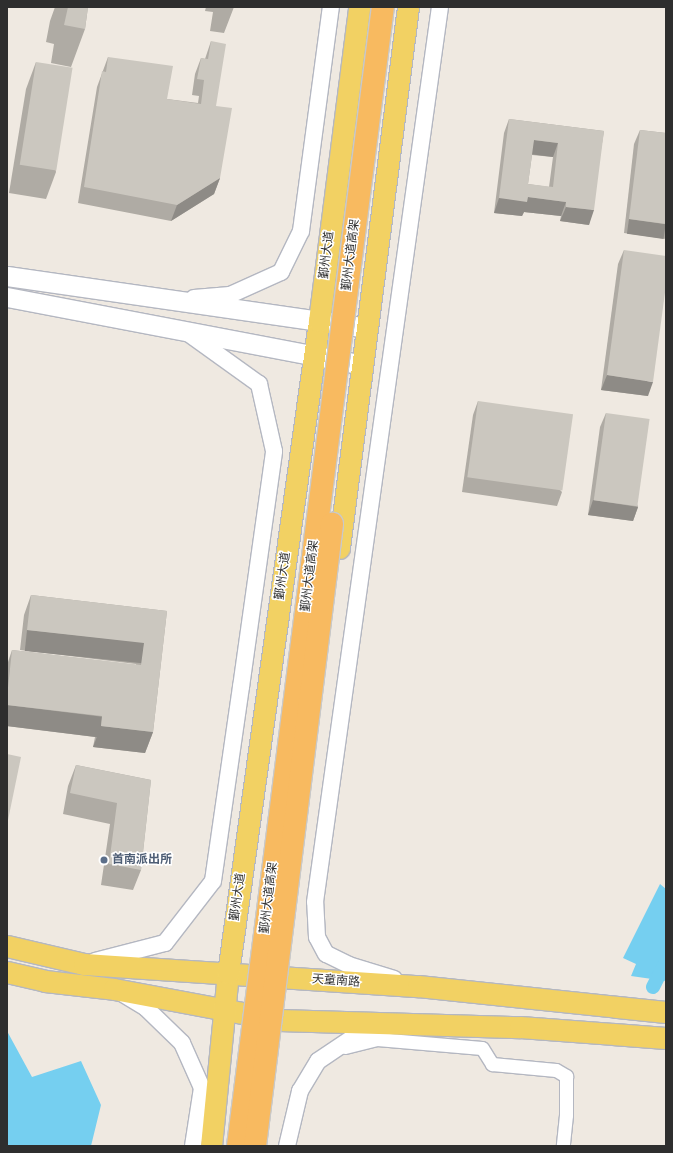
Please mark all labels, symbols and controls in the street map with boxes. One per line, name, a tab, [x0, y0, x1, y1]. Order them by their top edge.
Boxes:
street label: 鄞州大道高架	[339, 218, 363, 292]
street label: 鄞州大道	[317, 230, 337, 280]
street label: 鄞州大道高架	[298, 539, 322, 613]
street label: 鄞州大道	[273, 551, 293, 601]
place label: 首南派出所	[112, 853, 172, 867]
marker: 首南派出所	[99, 855, 109, 865]
street label: 鄞州大道高架	[257, 861, 281, 935]
street label: 鄞州大道	[228, 872, 248, 922]
street label: 天童南路	[312, 972, 360, 990]

